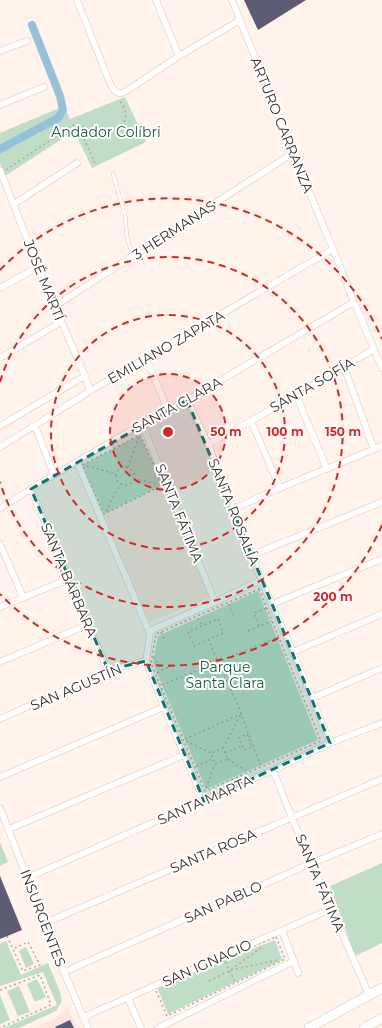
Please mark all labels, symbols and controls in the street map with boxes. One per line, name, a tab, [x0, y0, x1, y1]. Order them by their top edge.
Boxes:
street label: ARTURO CARRANZA	[246, 54, 318, 196]
park label: Andador Colíbri	[51, 123, 161, 141]
street label: 3 HERMANAS	[129, 196, 219, 264]
street label: JOSÉ MARTÍ	[19, 236, 69, 324]
street label: EMILIANO ZAPATA	[104, 306, 228, 388]
street label: SANTA SOFÍA	[266, 353, 358, 416]
street label: SANTA CLARA	[129, 373, 226, 437]
text: 50 m	[210, 424, 242, 439]
text: 100 m	[267, 424, 303, 439]
text: 150 m	[325, 424, 361, 439]
centre of rings	[161, 425, 175, 439]
street label: SANTA ROSALÍA	[204, 456, 264, 569]
street label: SANTA FÁTIMA	[151, 461, 207, 566]
street label: SANTA BÁRBARA	[37, 520, 102, 641]
text: 200 m	[313, 589, 353, 604]
park label: Parque Santa Clara	[186, 658, 264, 692]
street label: SAN AGUSTÍN	[28, 660, 124, 714]
street label: SANTA MARTA	[155, 771, 256, 829]
street label: SANTA ROSA	[167, 824, 260, 877]
street label: SANTA FÁTIMA	[291, 831, 349, 936]
street label: INSURGENTES	[16, 867, 70, 969]
street label: SAN PABLO	[181, 877, 265, 927]
street label: SAN IGNACIO	[160, 935, 255, 991]

